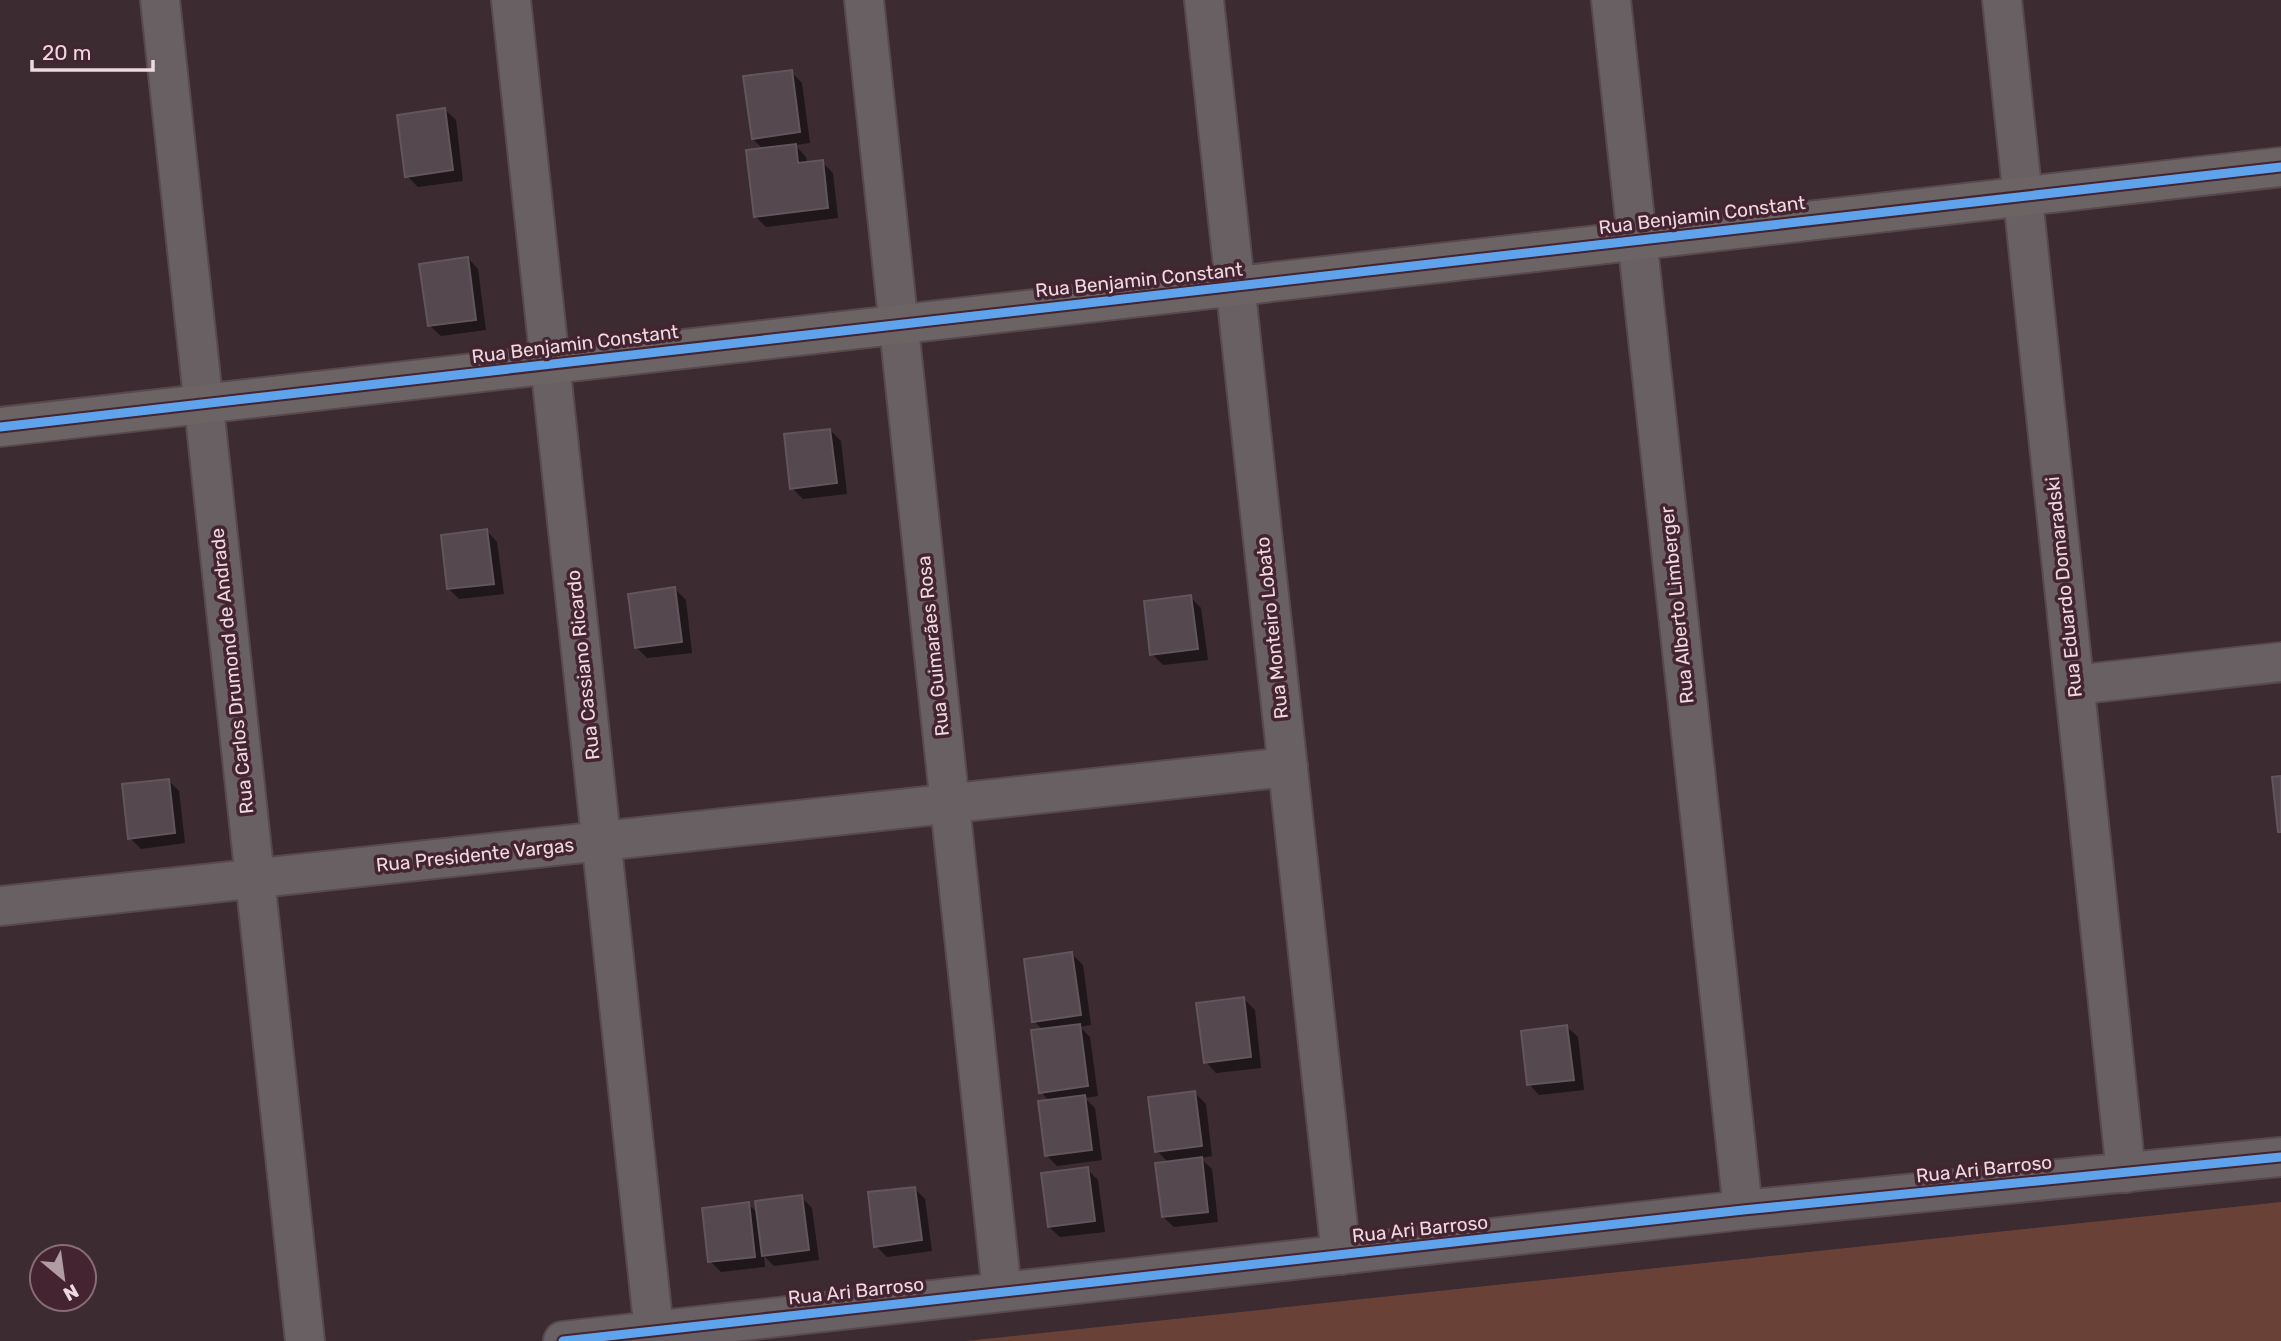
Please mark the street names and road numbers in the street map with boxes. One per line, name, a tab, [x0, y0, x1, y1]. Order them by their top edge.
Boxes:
street label: Rua Benjamin Constant	[1597, 191, 1807, 239]
street label: Rua Benjamin Constant	[1034, 258, 1244, 302]
street label: Rua Benjamin Constant	[470, 320, 680, 368]
street label: Rua Eduardo Domaradski	[2041, 475, 2087, 699]
street label: Rua Alberto Limberger	[1655, 504, 1699, 705]
street label: Rua Carlos Drumond de Andrade	[206, 527, 258, 815]
street label: Rua Monteiro Lobato	[1251, 536, 1293, 720]
street label: Rua Guimarães Rosa	[912, 555, 954, 737]
street label: Rua Cassiano Ricardo	[562, 569, 604, 761]
street label: Rua Presidente Vargas	[375, 833, 575, 877]
street label: Rua Ari Barroso	[1915, 1150, 2053, 1188]
street label: Rua Ari Barroso	[1351, 1210, 1489, 1248]
street label: Rua Ari Barroso	[787, 1272, 925, 1310]

